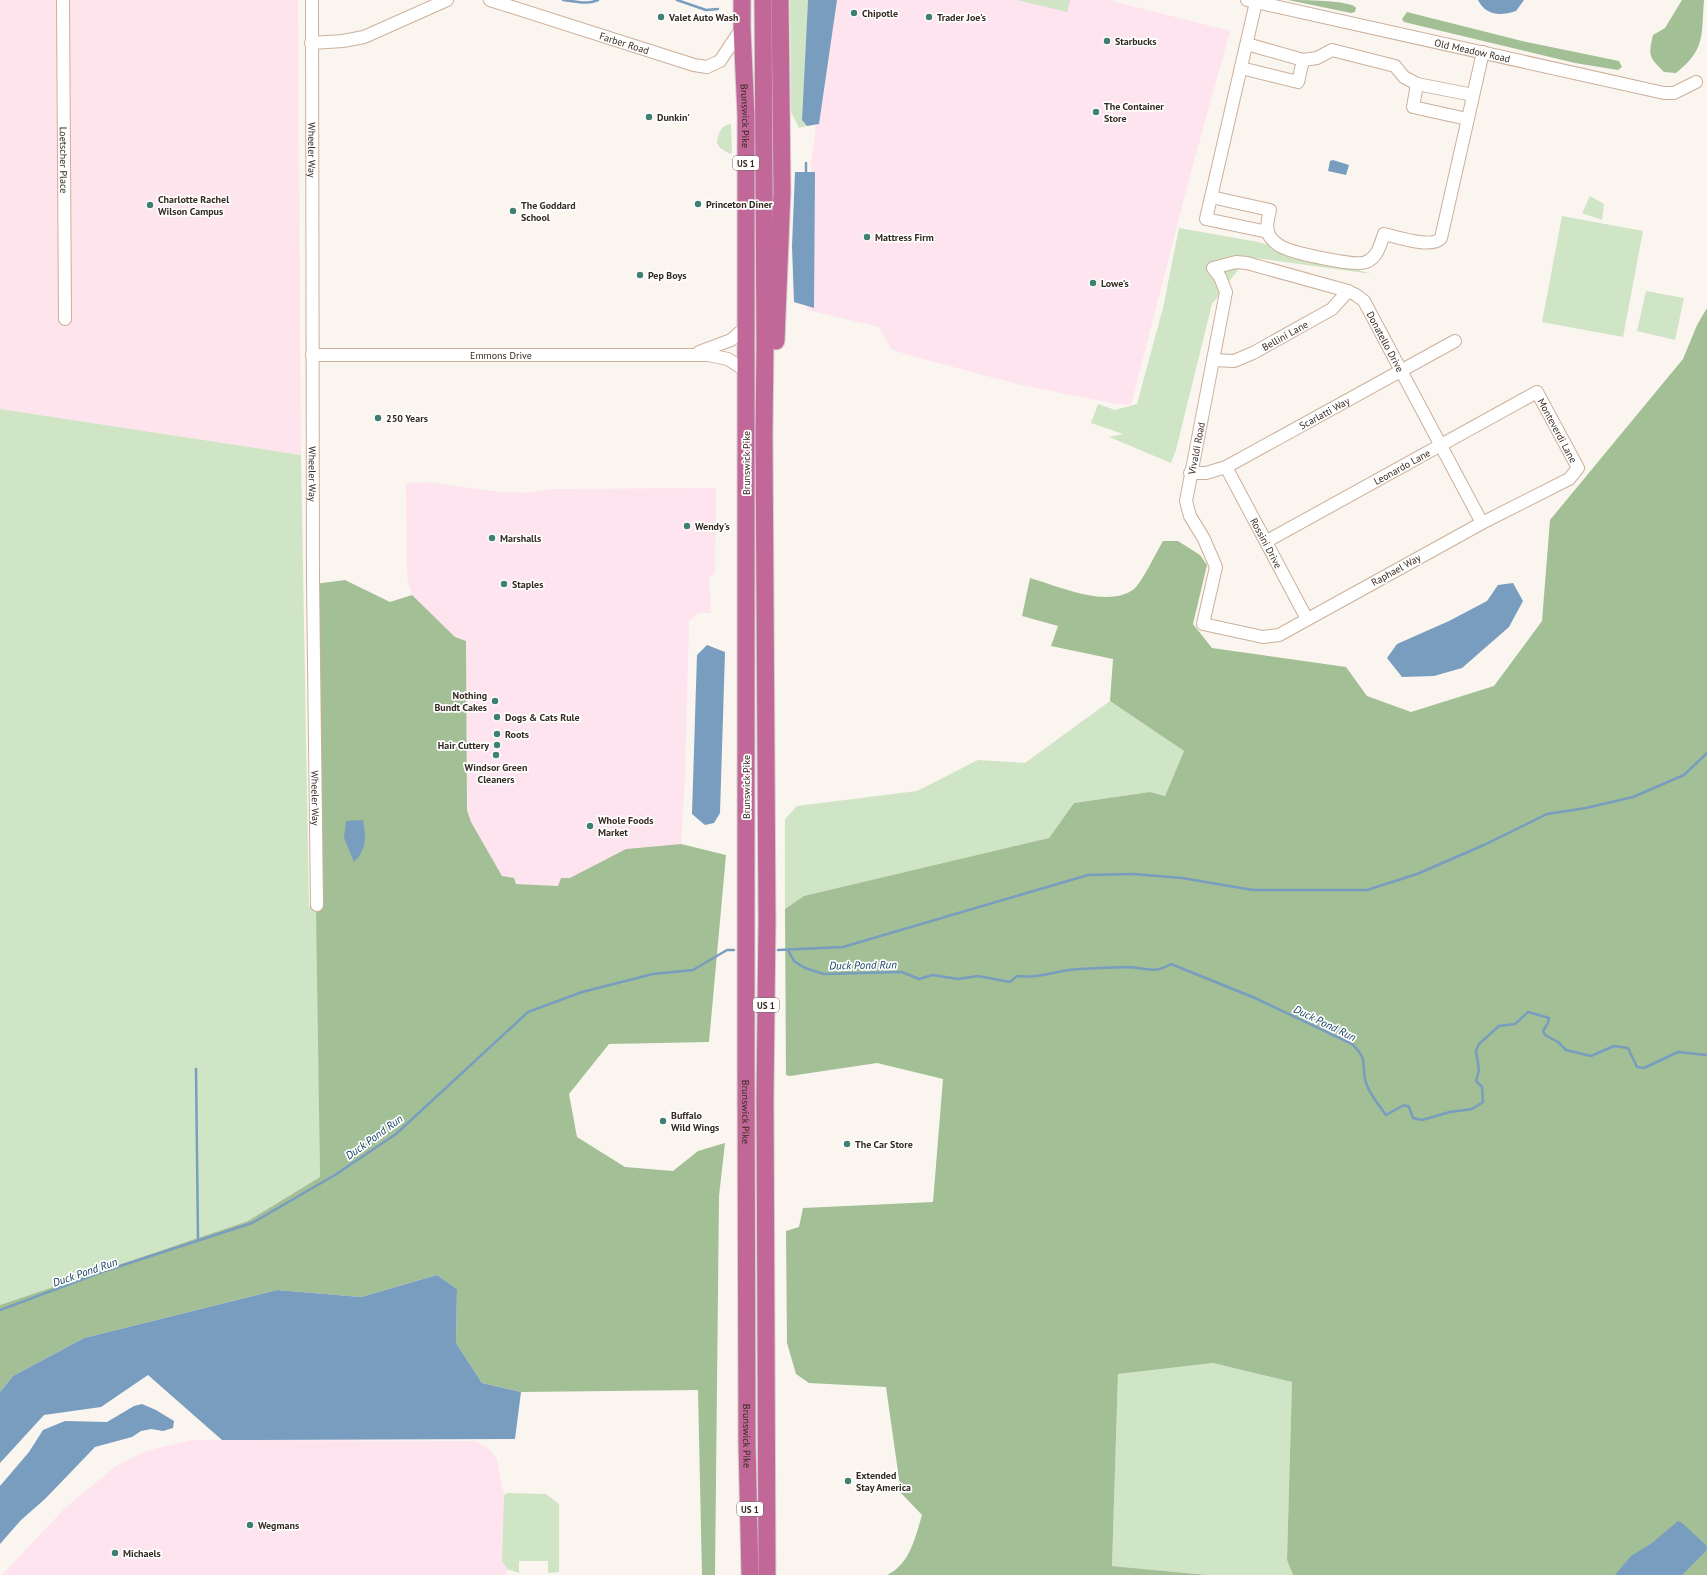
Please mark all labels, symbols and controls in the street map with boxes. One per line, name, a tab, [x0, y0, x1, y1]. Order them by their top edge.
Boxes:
place label: Chipotle	[862, 7, 898, 20]
marker: Chipotle	[849, 8, 859, 18]
place label: Valet Auto Wash	[668, 11, 738, 24]
place label: Trader Joe's	[937, 11, 986, 24]
marker: Valet Auto Wash	[656, 12, 666, 22]
marker: Trader Joe's	[924, 12, 934, 22]
street label: Farber Road	[598, 29, 651, 57]
place label: Starbucks	[1115, 35, 1156, 48]
marker: Starbucks	[1102, 36, 1112, 46]
street label: Old Meadow Road	[1433, 36, 1512, 65]
street label: Brunswick Pike	[738, 84, 753, 148]
place label: The Container Store	[1104, 100, 1164, 125]
marker: The Container Store	[1091, 107, 1101, 117]
place label: Dunkin'	[657, 111, 690, 124]
marker: Dunkin'	[644, 112, 654, 122]
street label: Wheeler Way	[306, 122, 319, 178]
street label: Loetscher Place	[57, 127, 71, 193]
road number: US 1	[733, 156, 759, 170]
place label: Charlotte Rachel Wilson Campus	[158, 193, 229, 218]
place label: Princeton Diner	[706, 198, 773, 211]
place label: The Goddard School	[521, 199, 576, 224]
marker: Princeton Diner	[693, 199, 703, 209]
marker: Charlotte Rachel Wilson Campus	[145, 200, 155, 210]
marker: The Goddard School	[508, 206, 518, 216]
place label: Mattress Firm	[875, 231, 934, 244]
marker: Mattress Firm	[862, 232, 872, 242]
place label: Pep Boys	[648, 269, 687, 282]
marker: Pep Boys	[635, 270, 645, 280]
place label: Lowe's	[1101, 277, 1129, 290]
marker: Lowe's	[1088, 278, 1098, 288]
street label: Donatello Drive	[1364, 309, 1407, 374]
street label: Bellini Lane	[1259, 317, 1310, 353]
street label: Emmons Drive	[470, 349, 532, 362]
street label: Scarlatti Way	[1297, 394, 1352, 432]
street label: Monteverdi Lane	[1535, 396, 1580, 465]
place label: 250 Years	[386, 412, 428, 425]
marker: 250 Years	[373, 413, 383, 423]
street label: Vivaldi Road	[1185, 421, 1207, 476]
street label: Brunswick Pike	[740, 431, 753, 495]
street label: Wheeler Way	[306, 446, 319, 502]
street label: Leonardo Lane	[1371, 446, 1432, 487]
street label: Rossini Drive	[1248, 515, 1285, 570]
place label: Wendy's	[695, 520, 730, 533]
marker: Wendy's	[682, 521, 692, 531]
place label: Marshalls	[500, 532, 541, 545]
marker: Marshalls	[487, 533, 497, 543]
street label: Raphael Way	[1369, 551, 1423, 589]
place label: Staples	[512, 578, 543, 591]
marker: Staples	[499, 579, 509, 589]
place label: Nothing Bundt Cakes	[434, 689, 487, 714]
marker: Nothing Bundt Cakes	[490, 696, 500, 706]
place label: Dogs & Cats Rule	[505, 711, 580, 724]
marker: Dogs & Cats Rule	[492, 712, 502, 722]
place label: Roots	[505, 728, 529, 741]
marker: Roots	[492, 729, 502, 739]
place label: Hair Cuttery	[438, 739, 489, 752]
marker: Hair Cuttery	[492, 740, 502, 750]
marker: Windsor Green Cleaners	[491, 750, 501, 760]
street label: Brunswick Pike	[740, 755, 753, 819]
place label: Windsor Green Cleaners	[465, 761, 527, 786]
street label: Wheeler Way	[309, 770, 323, 826]
place label: Whole Foods Market	[598, 814, 653, 839]
marker: Whole Foods Market	[585, 821, 595, 831]
water label: Duck Pond Run	[829, 957, 897, 973]
road number: US 1	[753, 998, 779, 1012]
water label: Duck Pond Run	[1292, 1002, 1359, 1044]
street label: Brunswick Pike	[740, 1080, 753, 1144]
place label: Buffalo Wild Wings	[671, 1109, 719, 1134]
water label: Duck Pond Run	[343, 1111, 406, 1163]
marker: Buffalo Wild Wings	[658, 1116, 668, 1126]
place label: The Car Store	[855, 1138, 913, 1151]
marker: The Car Store	[842, 1139, 852, 1149]
water label: Duck Pond Run	[51, 1254, 120, 1290]
street label: Brunswick Pike	[740, 1404, 754, 1468]
place label: Extended Stay America	[856, 1469, 911, 1494]
marker: Extended Stay America	[843, 1476, 853, 1486]
road number: US 1	[737, 1502, 763, 1516]
place label: Wegmans	[258, 1519, 299, 1532]
marker: Wegmans	[245, 1520, 255, 1530]
place label: Michaels	[123, 1547, 161, 1560]
marker: Michaels	[110, 1548, 120, 1558]

